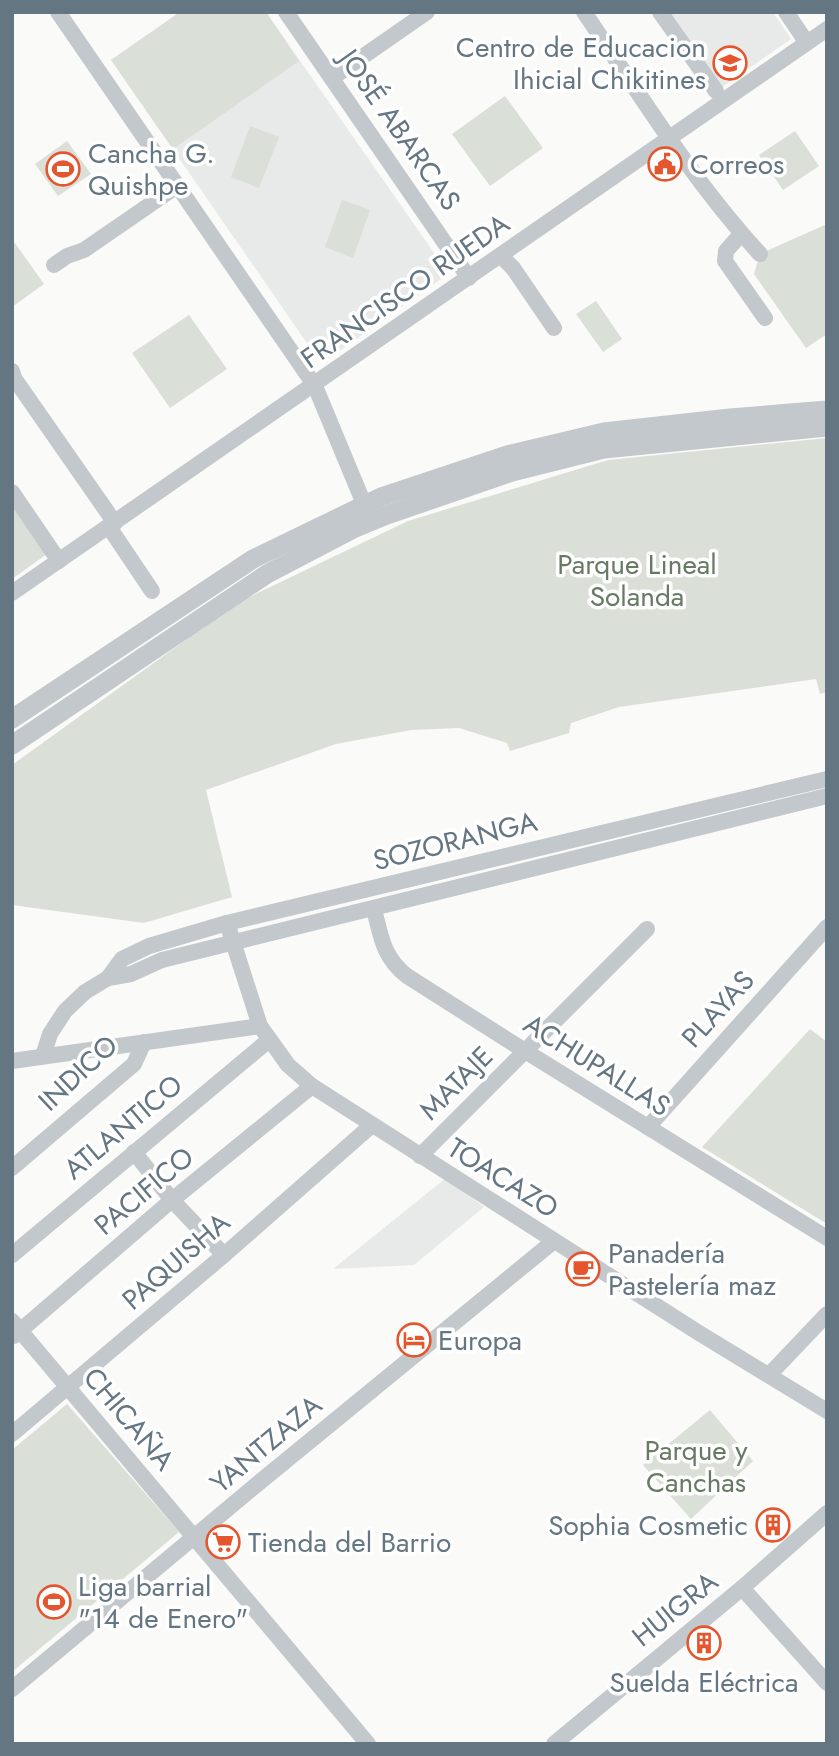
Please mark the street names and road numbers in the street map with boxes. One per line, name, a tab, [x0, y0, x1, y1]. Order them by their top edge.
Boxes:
street label: JOSÉ ABARCAS	[327, 38, 471, 219]
street label: FRANCISCO RUEDA	[292, 203, 518, 378]
street label: SOZORANGA	[369, 801, 542, 881]
street label: PLAYAS	[672, 961, 764, 1057]
street label: ACHUPALLAS	[516, 1004, 678, 1126]
street label: INDICO	[29, 1025, 127, 1121]
street label: MATAJE	[410, 1037, 502, 1129]
street label: ATLANTICO	[55, 1065, 191, 1189]
street label: TOACAZO	[440, 1128, 566, 1228]
street label: PACIFICO	[85, 1137, 203, 1245]
street label: PAQUISHA	[113, 1202, 239, 1320]
street label: CHICAÑA	[74, 1359, 185, 1480]
street label: YANTZAZA	[201, 1385, 331, 1503]
street label: HUIGRA	[623, 1561, 727, 1656]

